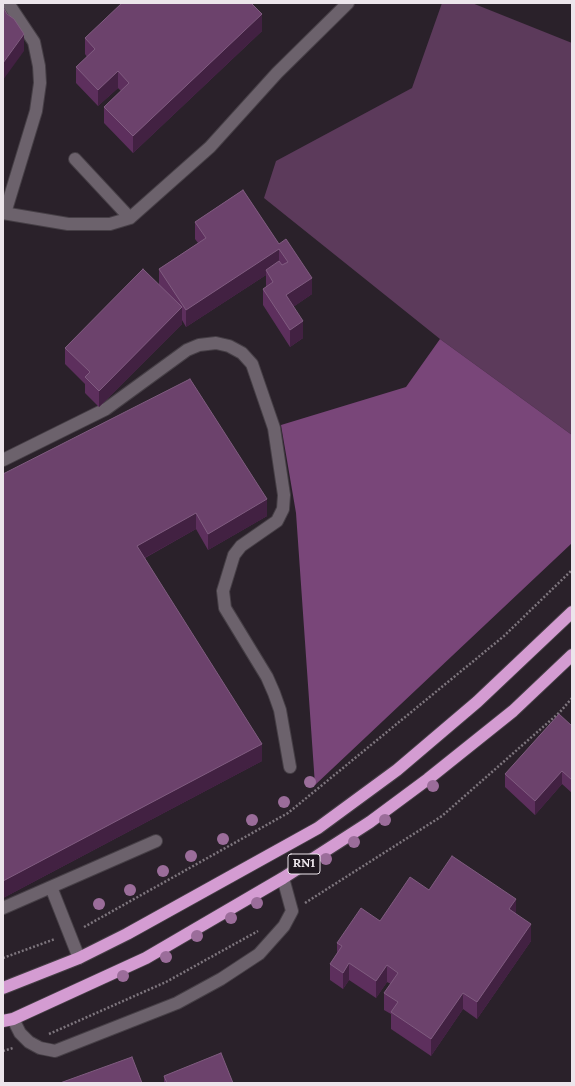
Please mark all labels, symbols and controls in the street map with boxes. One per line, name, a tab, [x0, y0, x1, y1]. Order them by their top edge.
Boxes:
road number: RN1	[288, 854, 320, 874]

